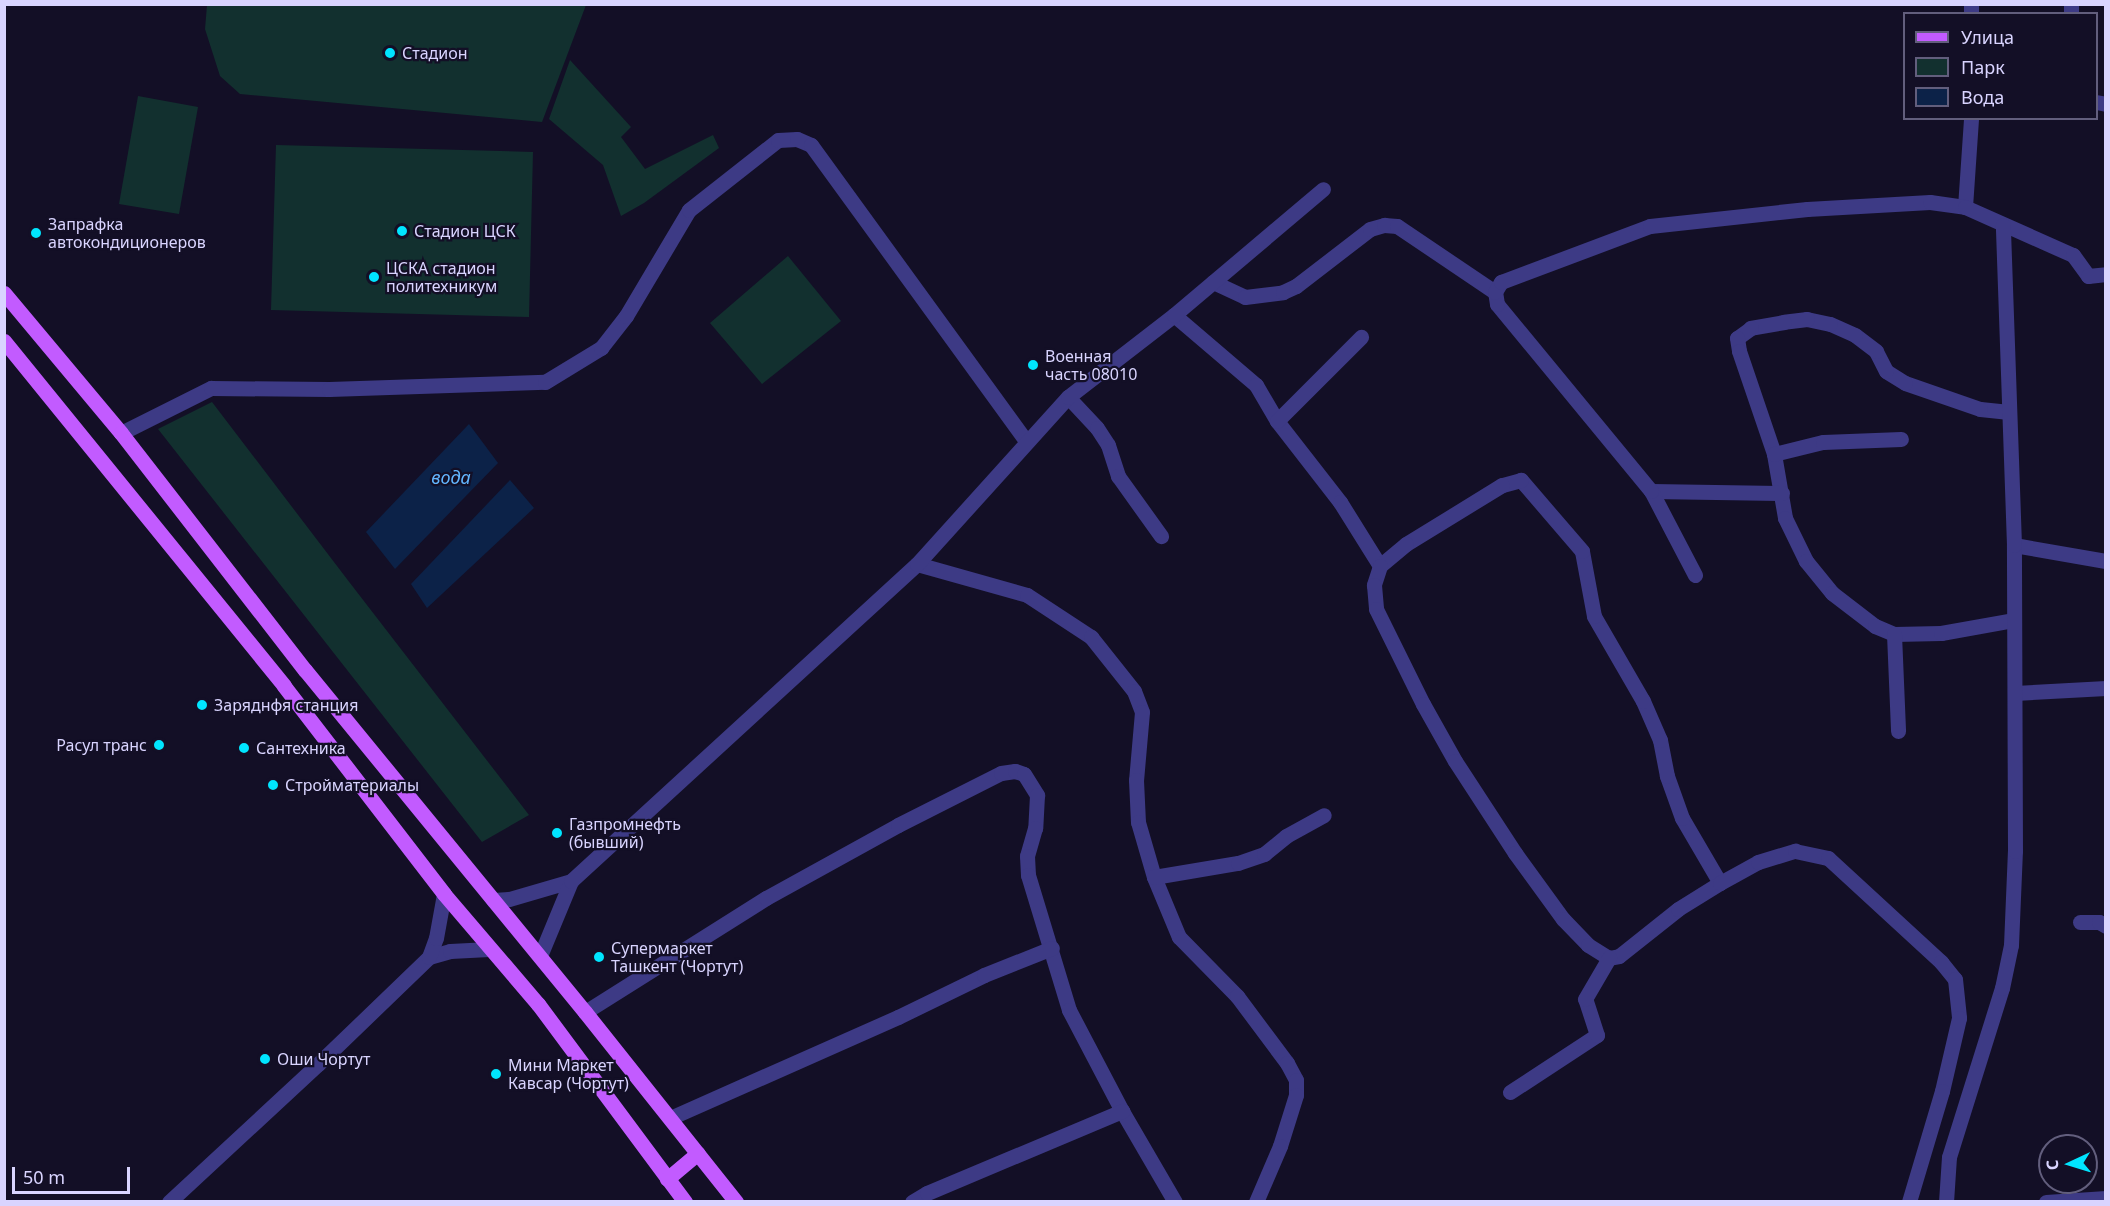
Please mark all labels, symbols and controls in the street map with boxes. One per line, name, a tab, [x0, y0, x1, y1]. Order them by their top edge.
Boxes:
legend	[1903, 12, 2098, 120]
text: Улица	[1961, 25, 2014, 49]
place label: Стадион	[402, 43, 468, 63]
marker: Стадион	[383, 46, 397, 60]
text: Парк	[1961, 55, 2005, 79]
text: Вода	[1961, 85, 2004, 109]
place label: Запрафка автокондиционеров	[48, 214, 206, 252]
place label: Стадион ЦСК	[414, 221, 516, 241]
marker: Стадион ЦСК	[395, 224, 409, 238]
marker: Запрафка автокондиционеров	[29, 226, 43, 240]
place label: ЦСКА стадион политехникум	[386, 258, 497, 296]
marker: ЦСКА стадион политехникум	[367, 270, 381, 284]
place label: Военная часть 08010	[1045, 346, 1137, 384]
marker: Военная часть 08010	[1026, 358, 1040, 372]
water label: вода	[431, 466, 471, 488]
place label: Заряднфя станция	[214, 695, 358, 715]
marker: Заряднфя станция	[195, 698, 209, 712]
place label: Расул транс	[56, 735, 147, 755]
marker: Расул транс	[152, 738, 166, 752]
place label: Сантехника	[256, 738, 346, 758]
marker: Сантехника	[237, 741, 251, 755]
place label: Стройматериалы	[285, 775, 419, 795]
marker: Стройматериалы	[266, 778, 280, 792]
place label: Газпромнефть (бывший)	[569, 814, 681, 852]
marker: Газпромнефть (бывший)	[550, 826, 564, 840]
place label: Супермаркет Ташкент (Чортут)	[611, 938, 743, 976]
marker: Супермаркет Ташкент (Чортут)	[592, 950, 606, 964]
place label: Оши Чортут	[277, 1049, 370, 1069]
marker: Оши Чортут	[258, 1052, 272, 1066]
place label: Мини Маркет Кавсар (Чортут)	[508, 1055, 629, 1093]
marker: Мини Маркет Кавсар (Чортут)	[489, 1067, 503, 1081]
north arrow	[2038, 1134, 2098, 1194]
scale bar	[15, 1155, 134, 1193]
text: С	[2041, 1159, 2063, 1171]
text: 50 m	[23, 1165, 65, 1189]

